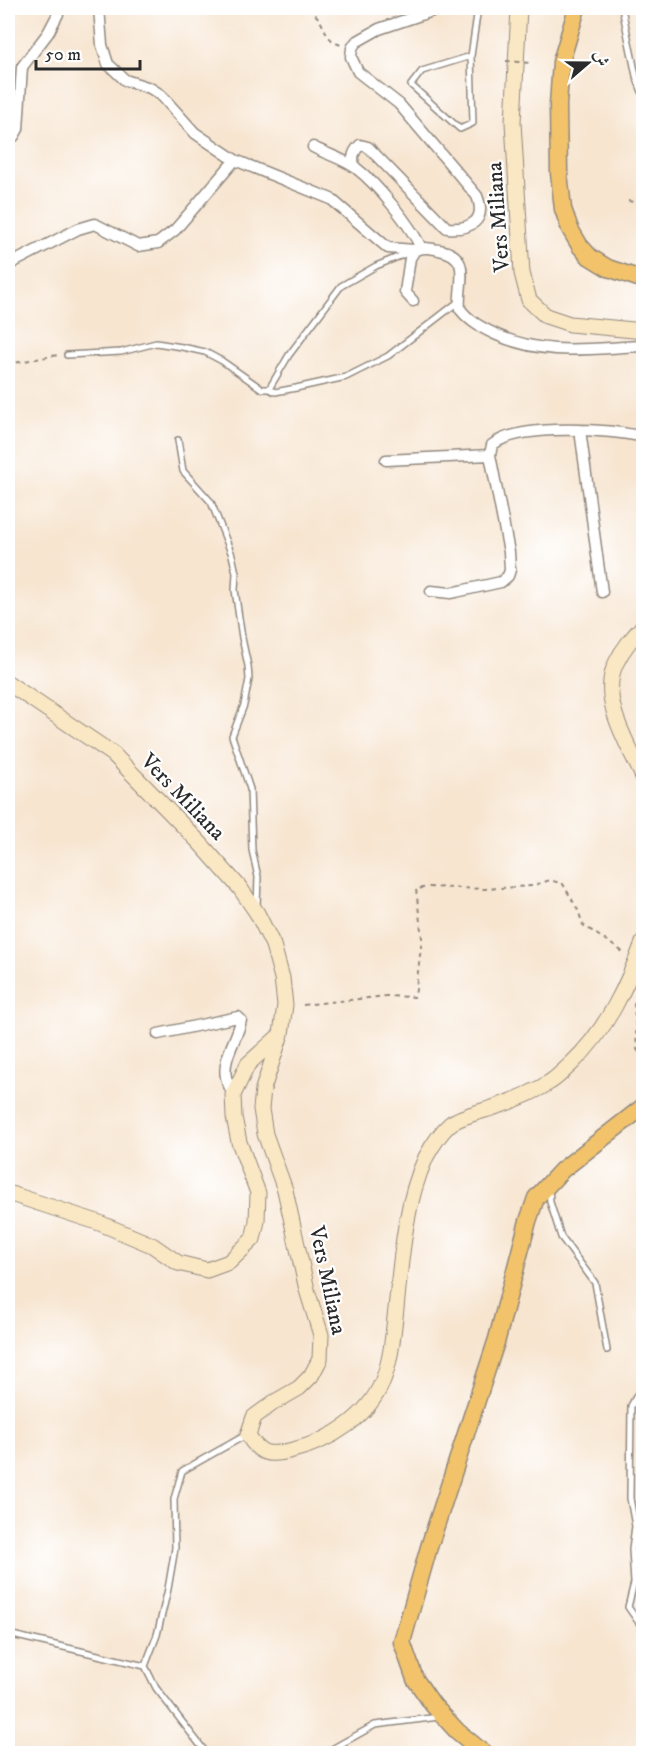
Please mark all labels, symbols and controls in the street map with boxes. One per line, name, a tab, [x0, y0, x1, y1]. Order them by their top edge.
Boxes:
scale bar	[36, 33, 140, 71]
north arrow	[558, 33, 618, 93]
text: 50 m	[45, 44, 81, 66]
text: ش	[589, 47, 613, 69]
street label: Vers Miliana	[481, 160, 516, 274]
street label: Vers Miliana	[134, 747, 231, 847]
street label: Vers Miliana	[303, 1223, 352, 1338]

